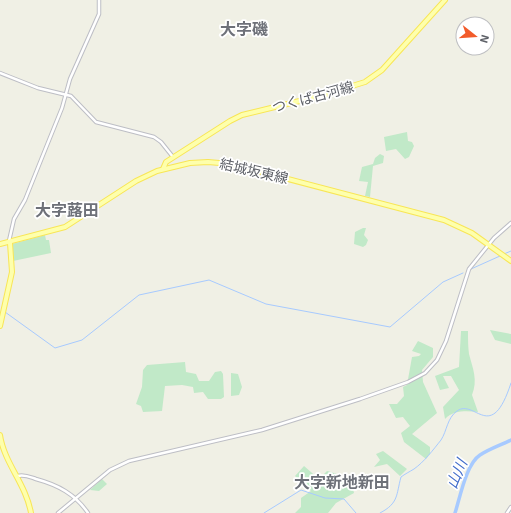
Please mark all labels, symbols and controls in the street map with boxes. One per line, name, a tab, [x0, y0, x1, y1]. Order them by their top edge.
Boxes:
north arrow	[455, 16, 495, 56]
district label: 大字磯	[220, 19, 268, 38]
text: N	[478, 33, 492, 45]
street label: つくば古河線	[270, 77, 356, 116]
street label: 結城坂東線	[218, 154, 290, 187]
district label: 大字蕗田	[35, 200, 99, 219]
water label: 山川	[442, 454, 471, 491]
district label: 大字新地新田	[294, 472, 390, 491]

